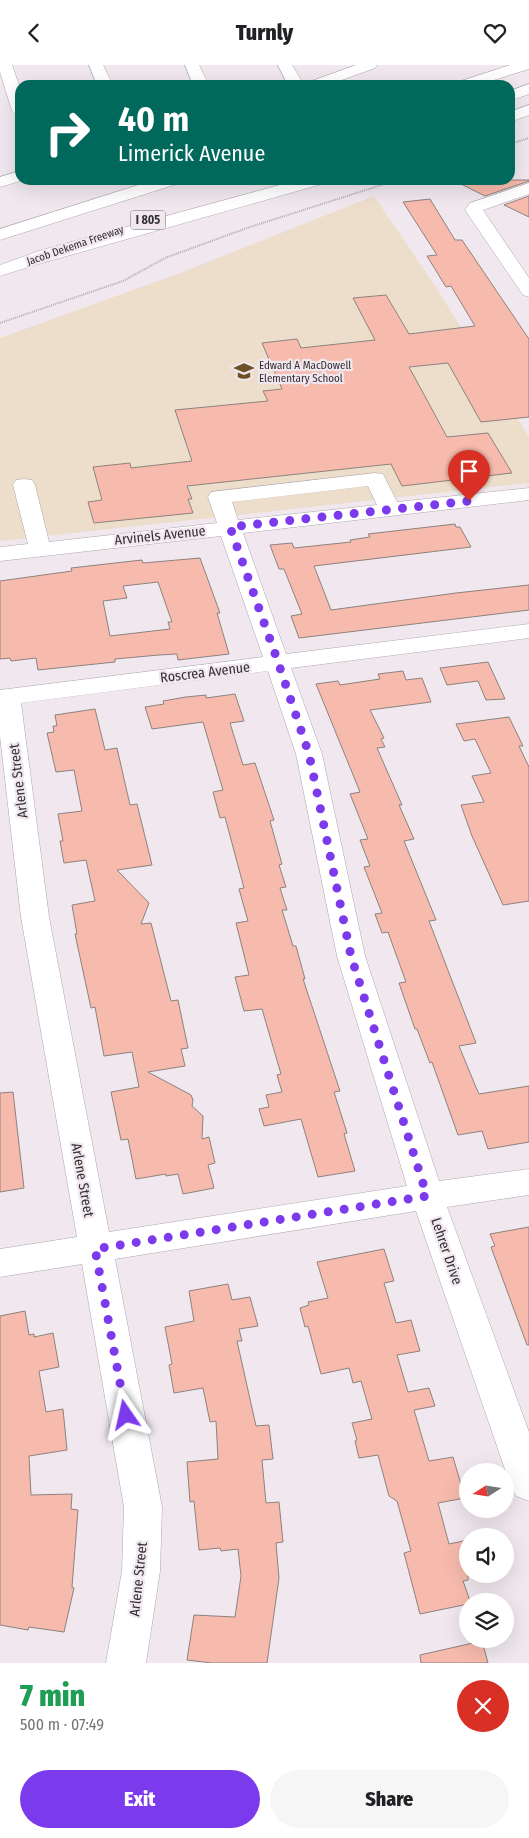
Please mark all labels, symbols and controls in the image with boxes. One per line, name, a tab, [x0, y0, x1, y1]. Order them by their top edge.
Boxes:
icon: back	[20, 19, 48, 47]
text: Turnly	[236, 19, 293, 46]
icon: heart	[481, 19, 509, 47]
text: 40 m	[118, 98, 189, 140]
icon: right	[35, 100, 100, 165]
text: Limerick Avenue	[118, 140, 265, 167]
road number: I 805	[130, 211, 166, 229]
street label: Jacob Dekema Freeway	[25, 223, 126, 268]
place label: Edward A MacDowell Elementary School	[259, 359, 351, 385]
school or university icon: Edward A MacDowell Elementary School	[233, 360, 255, 382]
pin	[448, 450, 490, 501]
icon: arrive	[455, 457, 483, 485]
street label: Arvinels Avenue	[114, 522, 206, 549]
street label: Roscrea Avenue	[159, 659, 251, 686]
street label: Arlene Street	[5, 742, 31, 819]
street label: Arlene Street	[68, 1142, 97, 1219]
street label: Lehrer Drive	[427, 1216, 466, 1287]
position arrow	[99, 1388, 151, 1440]
north arrow	[459, 1463, 514, 1517]
map controls	[459, 1463, 514, 1648]
button: sound	[459, 1528, 514, 1583]
street label: Arlene Street	[126, 1541, 151, 1617]
button: layers	[459, 1593, 514, 1648]
text: 7 min	[20, 1678, 85, 1714]
button: close	[457, 1680, 509, 1732]
text: 500 m · 07:49	[20, 1715, 104, 1734]
button: Exit	[20, 1770, 260, 1828]
button: Share	[270, 1770, 509, 1828]

